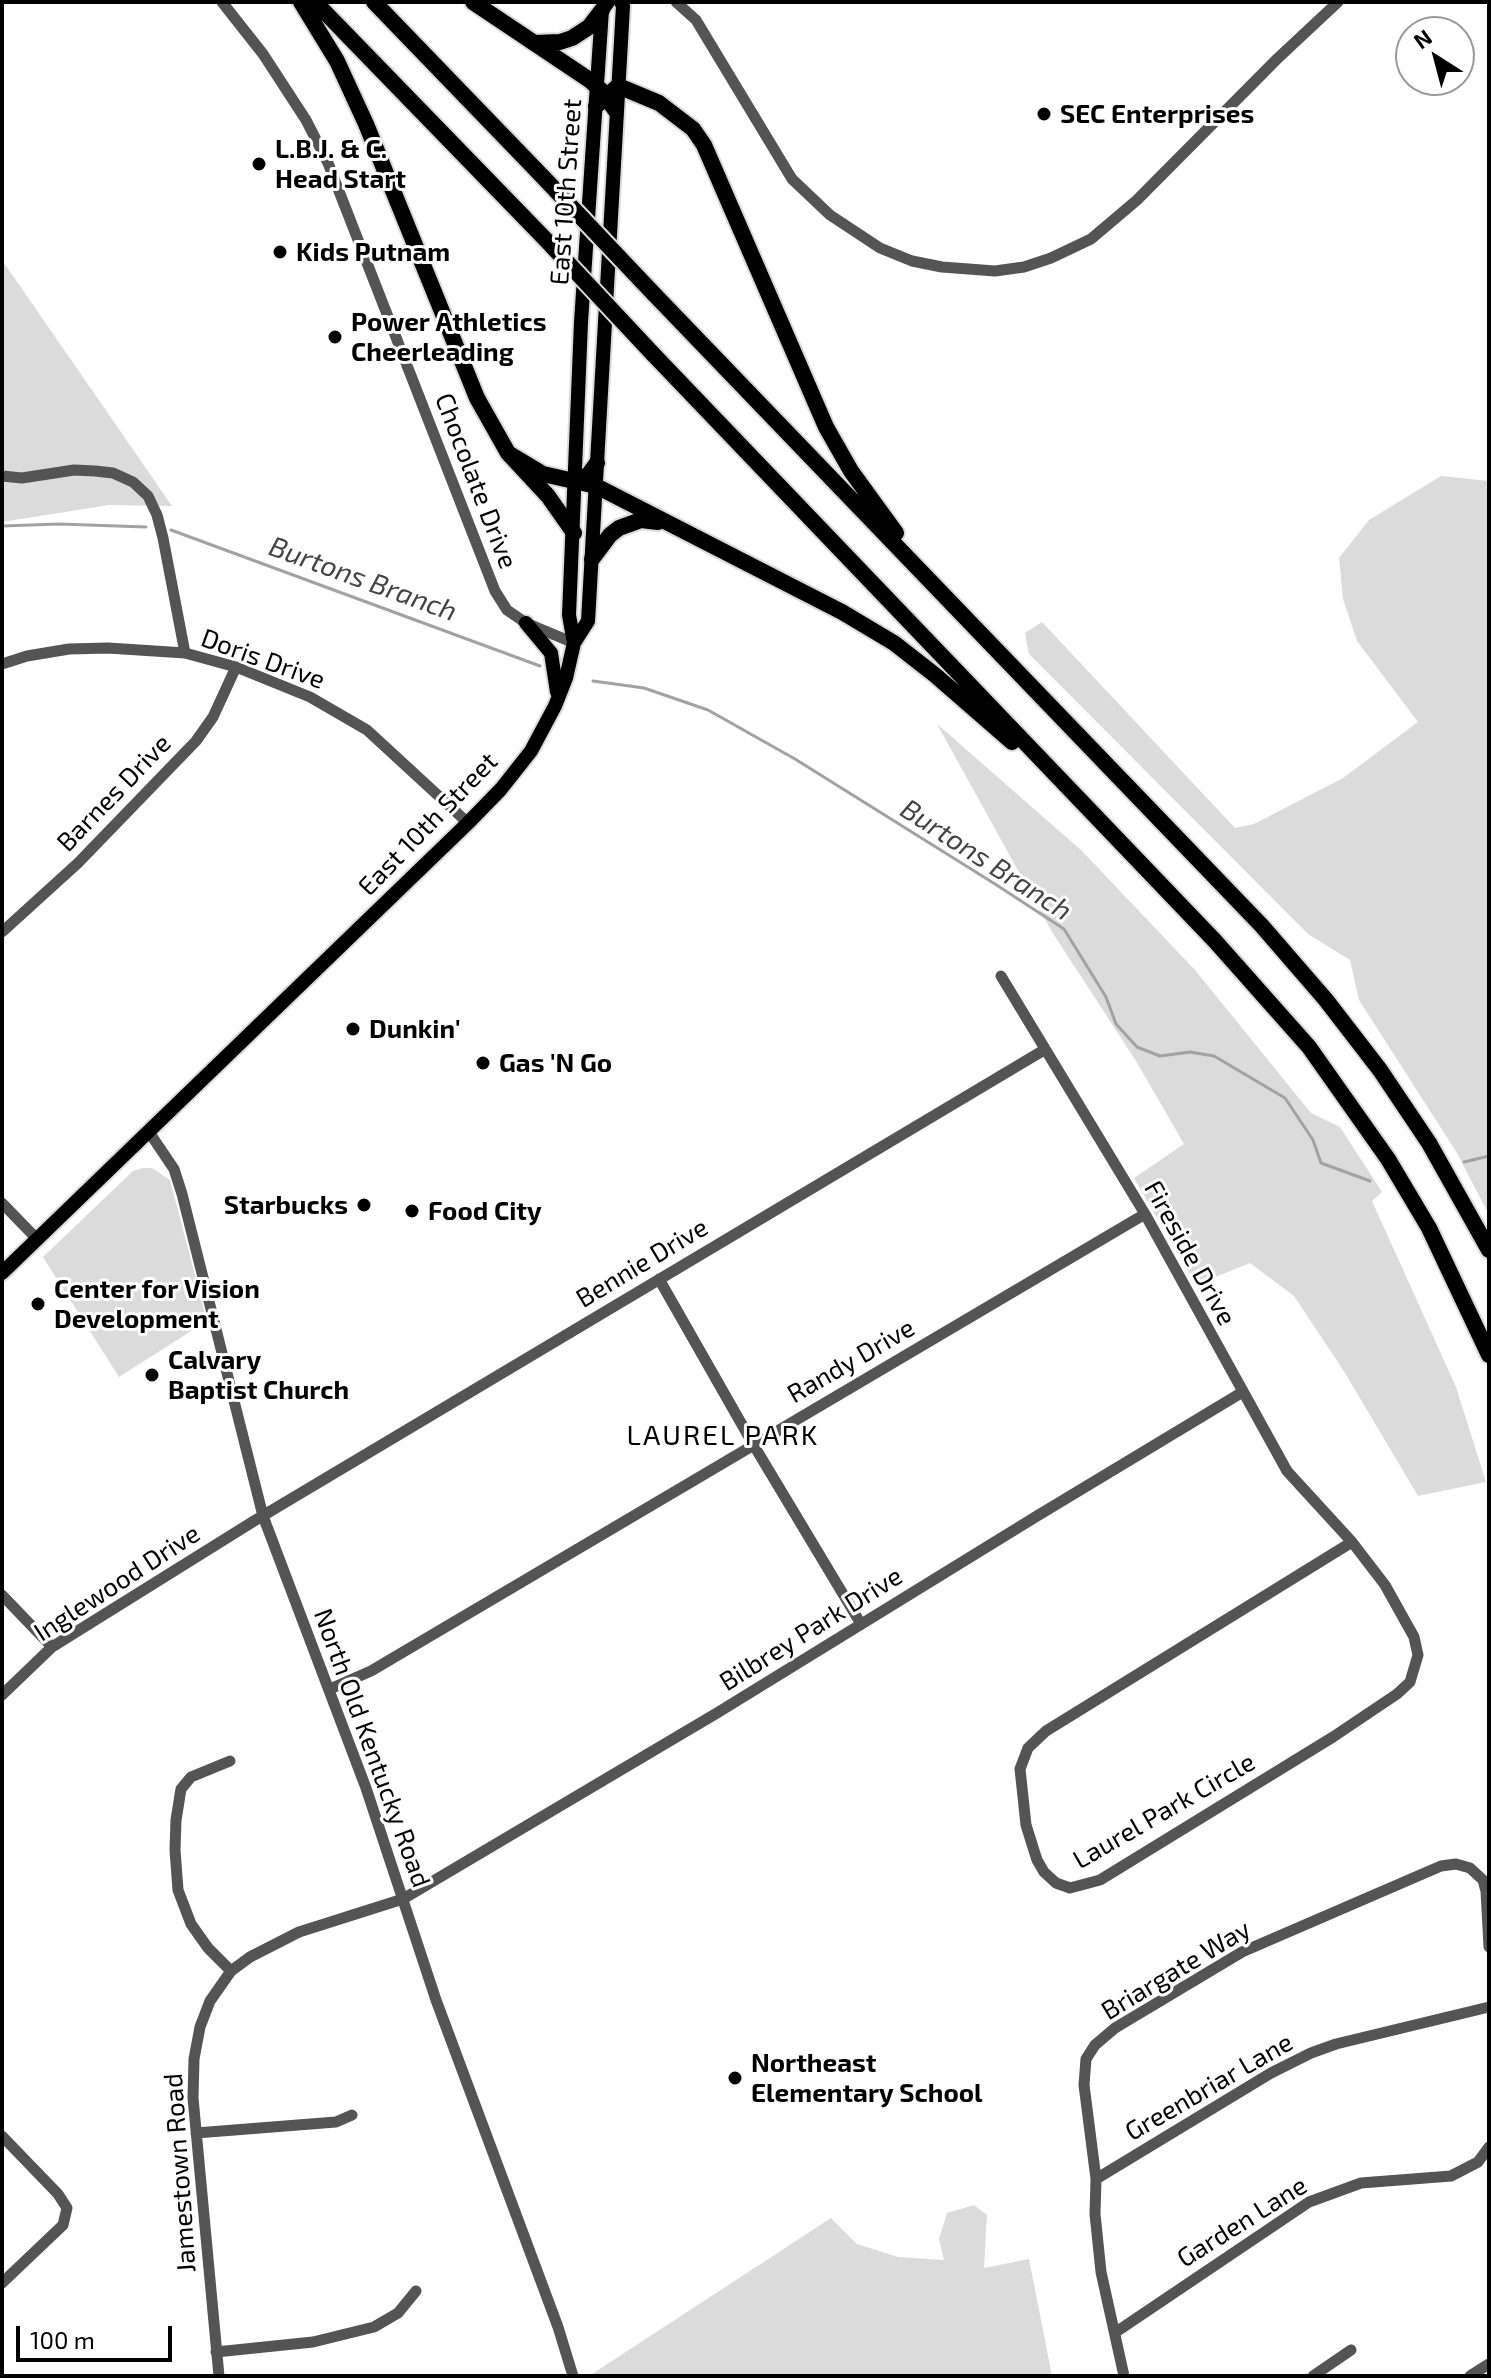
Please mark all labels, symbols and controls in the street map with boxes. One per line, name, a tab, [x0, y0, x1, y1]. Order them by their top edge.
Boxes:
north arrow	[1395, 16, 1475, 96]
text: N	[1408, 23, 1436, 53]
street label: East 10th Street	[544, 98, 588, 286]
place label: SEC Enterprises	[1060, 98, 1254, 130]
marker: SEC Enterprises	[1035, 105, 1053, 123]
place label: L.B.J. & C. Head Start	[275, 133, 406, 194]
marker: L.B.J. & C. Head Start	[250, 155, 268, 173]
place label: Kids Putnam	[296, 236, 450, 268]
marker: Kids Putnam	[271, 243, 289, 261]
place label: Power Athletics Cheerleading	[351, 306, 547, 368]
marker: Power Athletics Cheerleading	[326, 328, 344, 346]
street label: Chocolate Drive	[428, 389, 524, 573]
water label: Burtons Branch	[265, 529, 461, 629]
street label: Doris Drive	[197, 622, 329, 696]
street label: Barnes Drive	[50, 728, 178, 858]
street label: East 10th Street	[352, 746, 504, 902]
water label: Burtons Branch	[894, 792, 1078, 928]
place label: Dunkin'	[369, 1013, 460, 1045]
marker: Dunkin'	[344, 1020, 362, 1038]
place label: Gas 'N Go	[499, 1047, 612, 1079]
marker: Gas 'N Go	[474, 1054, 492, 1072]
street label: Fireside Drive	[1137, 1175, 1243, 1331]
place label: Starbucks	[224, 1189, 348, 1221]
place label: Food City	[428, 1195, 542, 1227]
marker: Starbucks	[355, 1196, 373, 1214]
marker: Food City	[403, 1202, 421, 1220]
street label: Bennie Drive	[570, 1211, 714, 1315]
place label: Center for Vision Development	[54, 1273, 260, 1334]
marker: Center for Vision Development	[29, 1295, 47, 1313]
street label: Randy Drive	[782, 1312, 920, 1410]
place label: Calvary Baptist Church	[168, 1344, 349, 1406]
marker: Calvary Baptist Church	[143, 1366, 161, 1384]
district label: LAUREL PARK	[627, 1419, 819, 1453]
street label: Inglewood Drive	[28, 1518, 206, 1648]
street label: Bilbrey Park Drive	[714, 1560, 908, 1698]
street label: North Old Kentucky Road	[307, 1604, 437, 1892]
street label: Laurel Park Circle	[1068, 1746, 1260, 1876]
street label: Briargate Way	[1096, 1913, 1256, 2027]
street label: Greenbriar Lane	[1120, 2026, 1298, 2148]
place label: Northeast Elementary School	[751, 2047, 983, 2108]
marker: Northeast Elementary School	[726, 2069, 744, 2087]
street label: Jamestown Road	[157, 2072, 203, 2274]
street label: Garden Lane	[1171, 2170, 1313, 2274]
scale bar	[20, 2310, 176, 2360]
text: 100 m	[30, 2325, 95, 2354]

